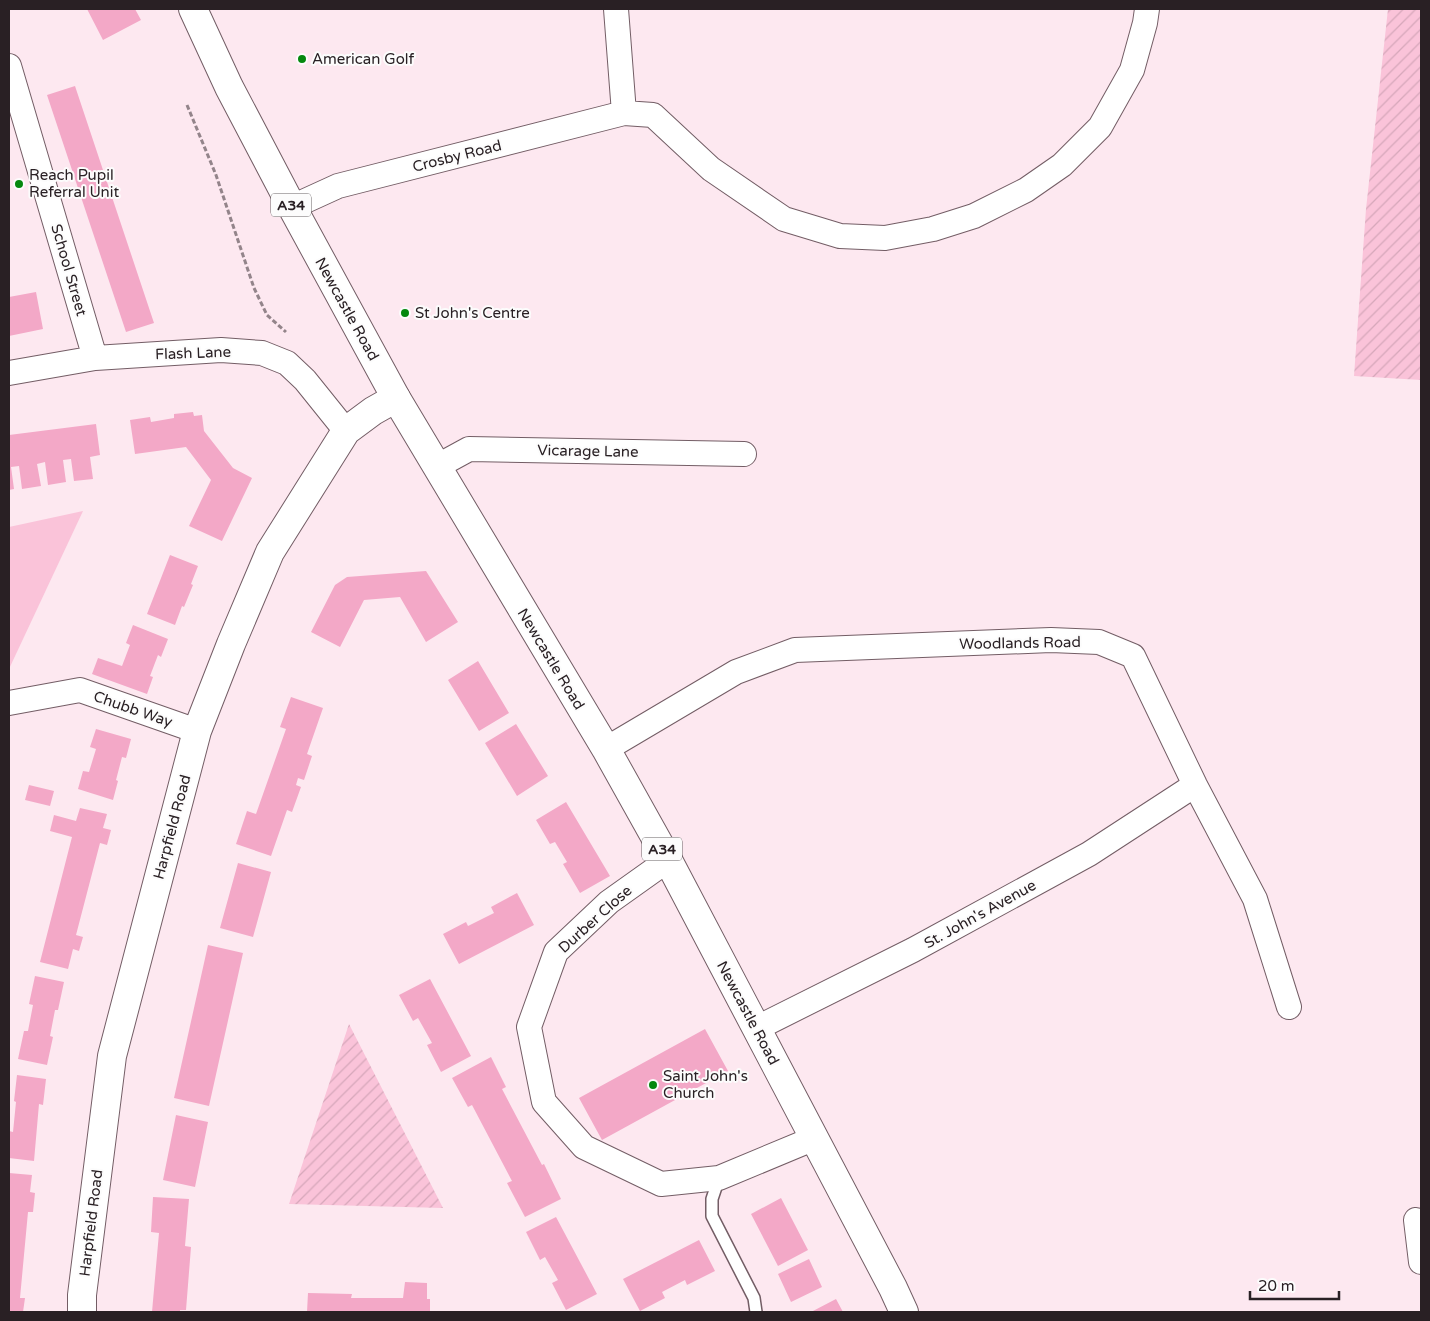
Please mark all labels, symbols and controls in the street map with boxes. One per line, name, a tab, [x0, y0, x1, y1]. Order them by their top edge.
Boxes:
place label: American Golf	[312, 50, 415, 68]
marker: American Golf	[296, 53, 308, 65]
street label: Crosby Road	[411, 136, 503, 176]
place label: Reach Pupil Referral Unit	[29, 166, 119, 201]
marker: Reach Pupil Referral Unit	[13, 178, 25, 190]
road number: A34	[271, 194, 311, 216]
street label: School Street	[47, 222, 91, 318]
street label: Newcastle Road	[311, 254, 383, 364]
place label: St John's Centre	[415, 304, 530, 322]
marker: St John's Centre	[399, 307, 411, 319]
street label: Flash Lane	[155, 343, 231, 363]
street label: Vicarage Lane	[537, 441, 639, 461]
street label: Newcastle Road	[514, 605, 588, 713]
street label: Woodlands Road	[959, 633, 1081, 653]
street label: Chubb Way	[91, 687, 175, 731]
street label: Harpfield Road	[149, 773, 195, 881]
road number: A34	[642, 838, 682, 861]
street label: St. John's Avenue	[921, 876, 1039, 952]
street label: Durber Close	[555, 881, 635, 957]
street label: Newcastle Road	[713, 958, 783, 1068]
place label: Saint John's Church	[663, 1067, 748, 1102]
marker: Saint John's Church	[647, 1079, 659, 1091]
street label: Harpfield Road	[76, 1168, 106, 1278]
scale bar	[1250, 1268, 1339, 1300]
text: 20 m	[1258, 1277, 1295, 1295]

